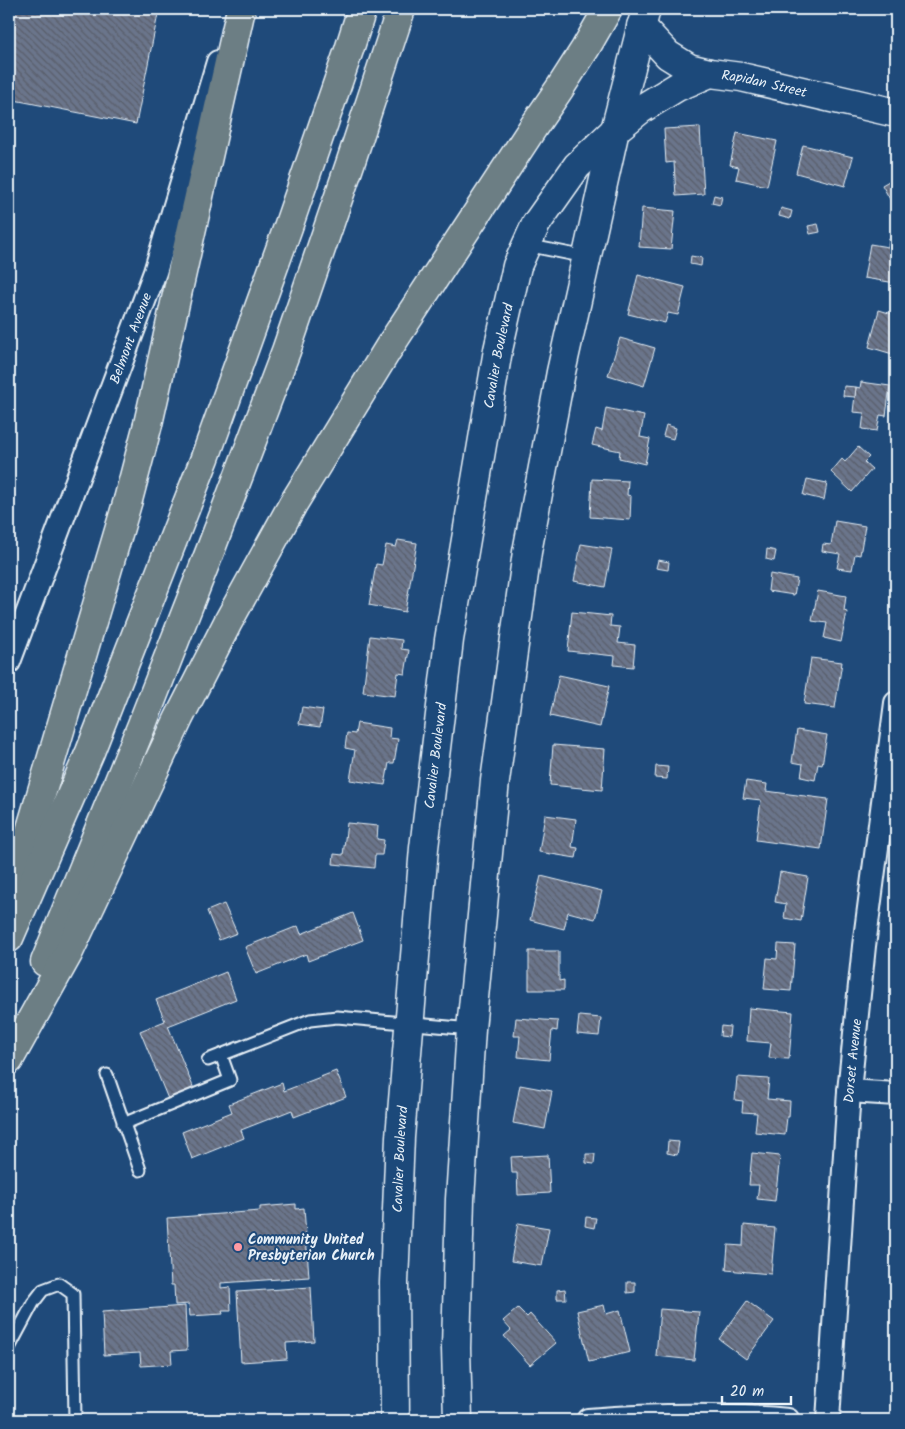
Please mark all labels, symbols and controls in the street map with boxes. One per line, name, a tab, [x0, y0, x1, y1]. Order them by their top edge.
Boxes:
street label: Rapidan Street	[720, 65, 810, 104]
street label: Belmont Avenue	[104, 289, 159, 387]
street label: Cavalier Boulevard	[478, 300, 520, 410]
street label: Cavalier Boulevard	[419, 701, 453, 810]
street label: Dorset Avenue	[838, 1017, 868, 1104]
street label: Cavalier Boulevard	[387, 1104, 415, 1213]
place label: Community United Presbyterian Church	[248, 1229, 375, 1267]
marker: Community United Presbyterian Church	[232, 1241, 244, 1253]
scale bar	[722, 1374, 791, 1406]
text: 20 m	[730, 1380, 764, 1404]

